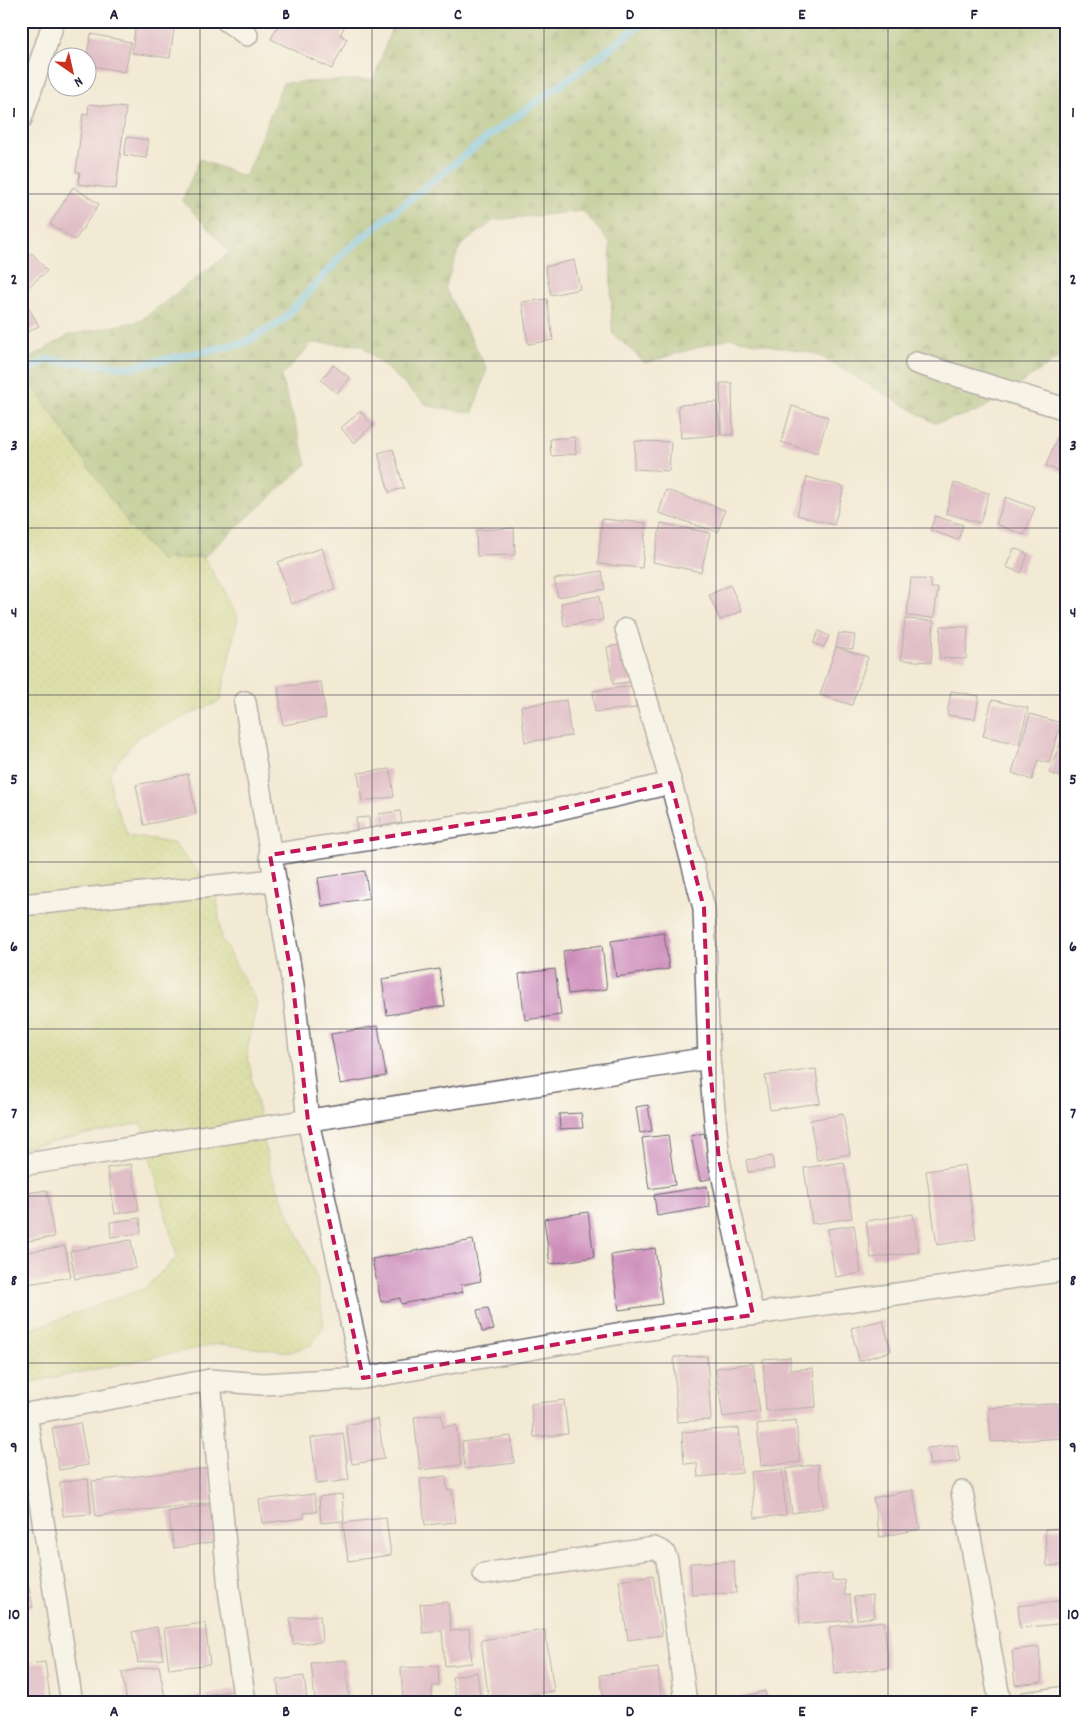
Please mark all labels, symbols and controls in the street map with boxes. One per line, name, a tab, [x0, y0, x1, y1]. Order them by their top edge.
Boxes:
text: A	[110, 4, 119, 27]
text: B	[282, 4, 290, 27]
text: C	[454, 4, 462, 27]
text: D	[626, 4, 635, 27]
text: E	[798, 4, 806, 27]
text: F	[970, 4, 978, 27]
north arrow	[48, 48, 98, 98]
text: N	[70, 71, 87, 91]
text: 1	[12, 102, 16, 125]
text: 1	[1071, 102, 1075, 125]
text: 2	[11, 269, 18, 292]
text: 2	[1070, 269, 1077, 292]
text: 3	[10, 435, 18, 458]
text: 3	[1069, 435, 1077, 458]
text: 4	[11, 602, 17, 625]
text: 4	[1070, 602, 1076, 625]
text: 5	[10, 769, 18, 792]
text: 5	[1069, 769, 1077, 792]
text: 6	[10, 936, 18, 959]
text: 6	[1069, 936, 1077, 959]
text: 7	[11, 1103, 17, 1126]
text: 7	[1070, 1103, 1076, 1126]
text: 8	[11, 1270, 18, 1293]
text: 8	[1070, 1270, 1077, 1293]
text: 9	[10, 1437, 18, 1460]
text: 9	[1069, 1437, 1077, 1460]
text: 10	[8, 1604, 20, 1627]
text: 10	[1067, 1604, 1079, 1627]
text: A	[110, 1701, 119, 1724]
text: B	[282, 1701, 290, 1724]
text: C	[454, 1701, 462, 1724]
text: D	[626, 1701, 635, 1724]
text: E	[798, 1701, 806, 1724]
text: F	[970, 1701, 978, 1724]

